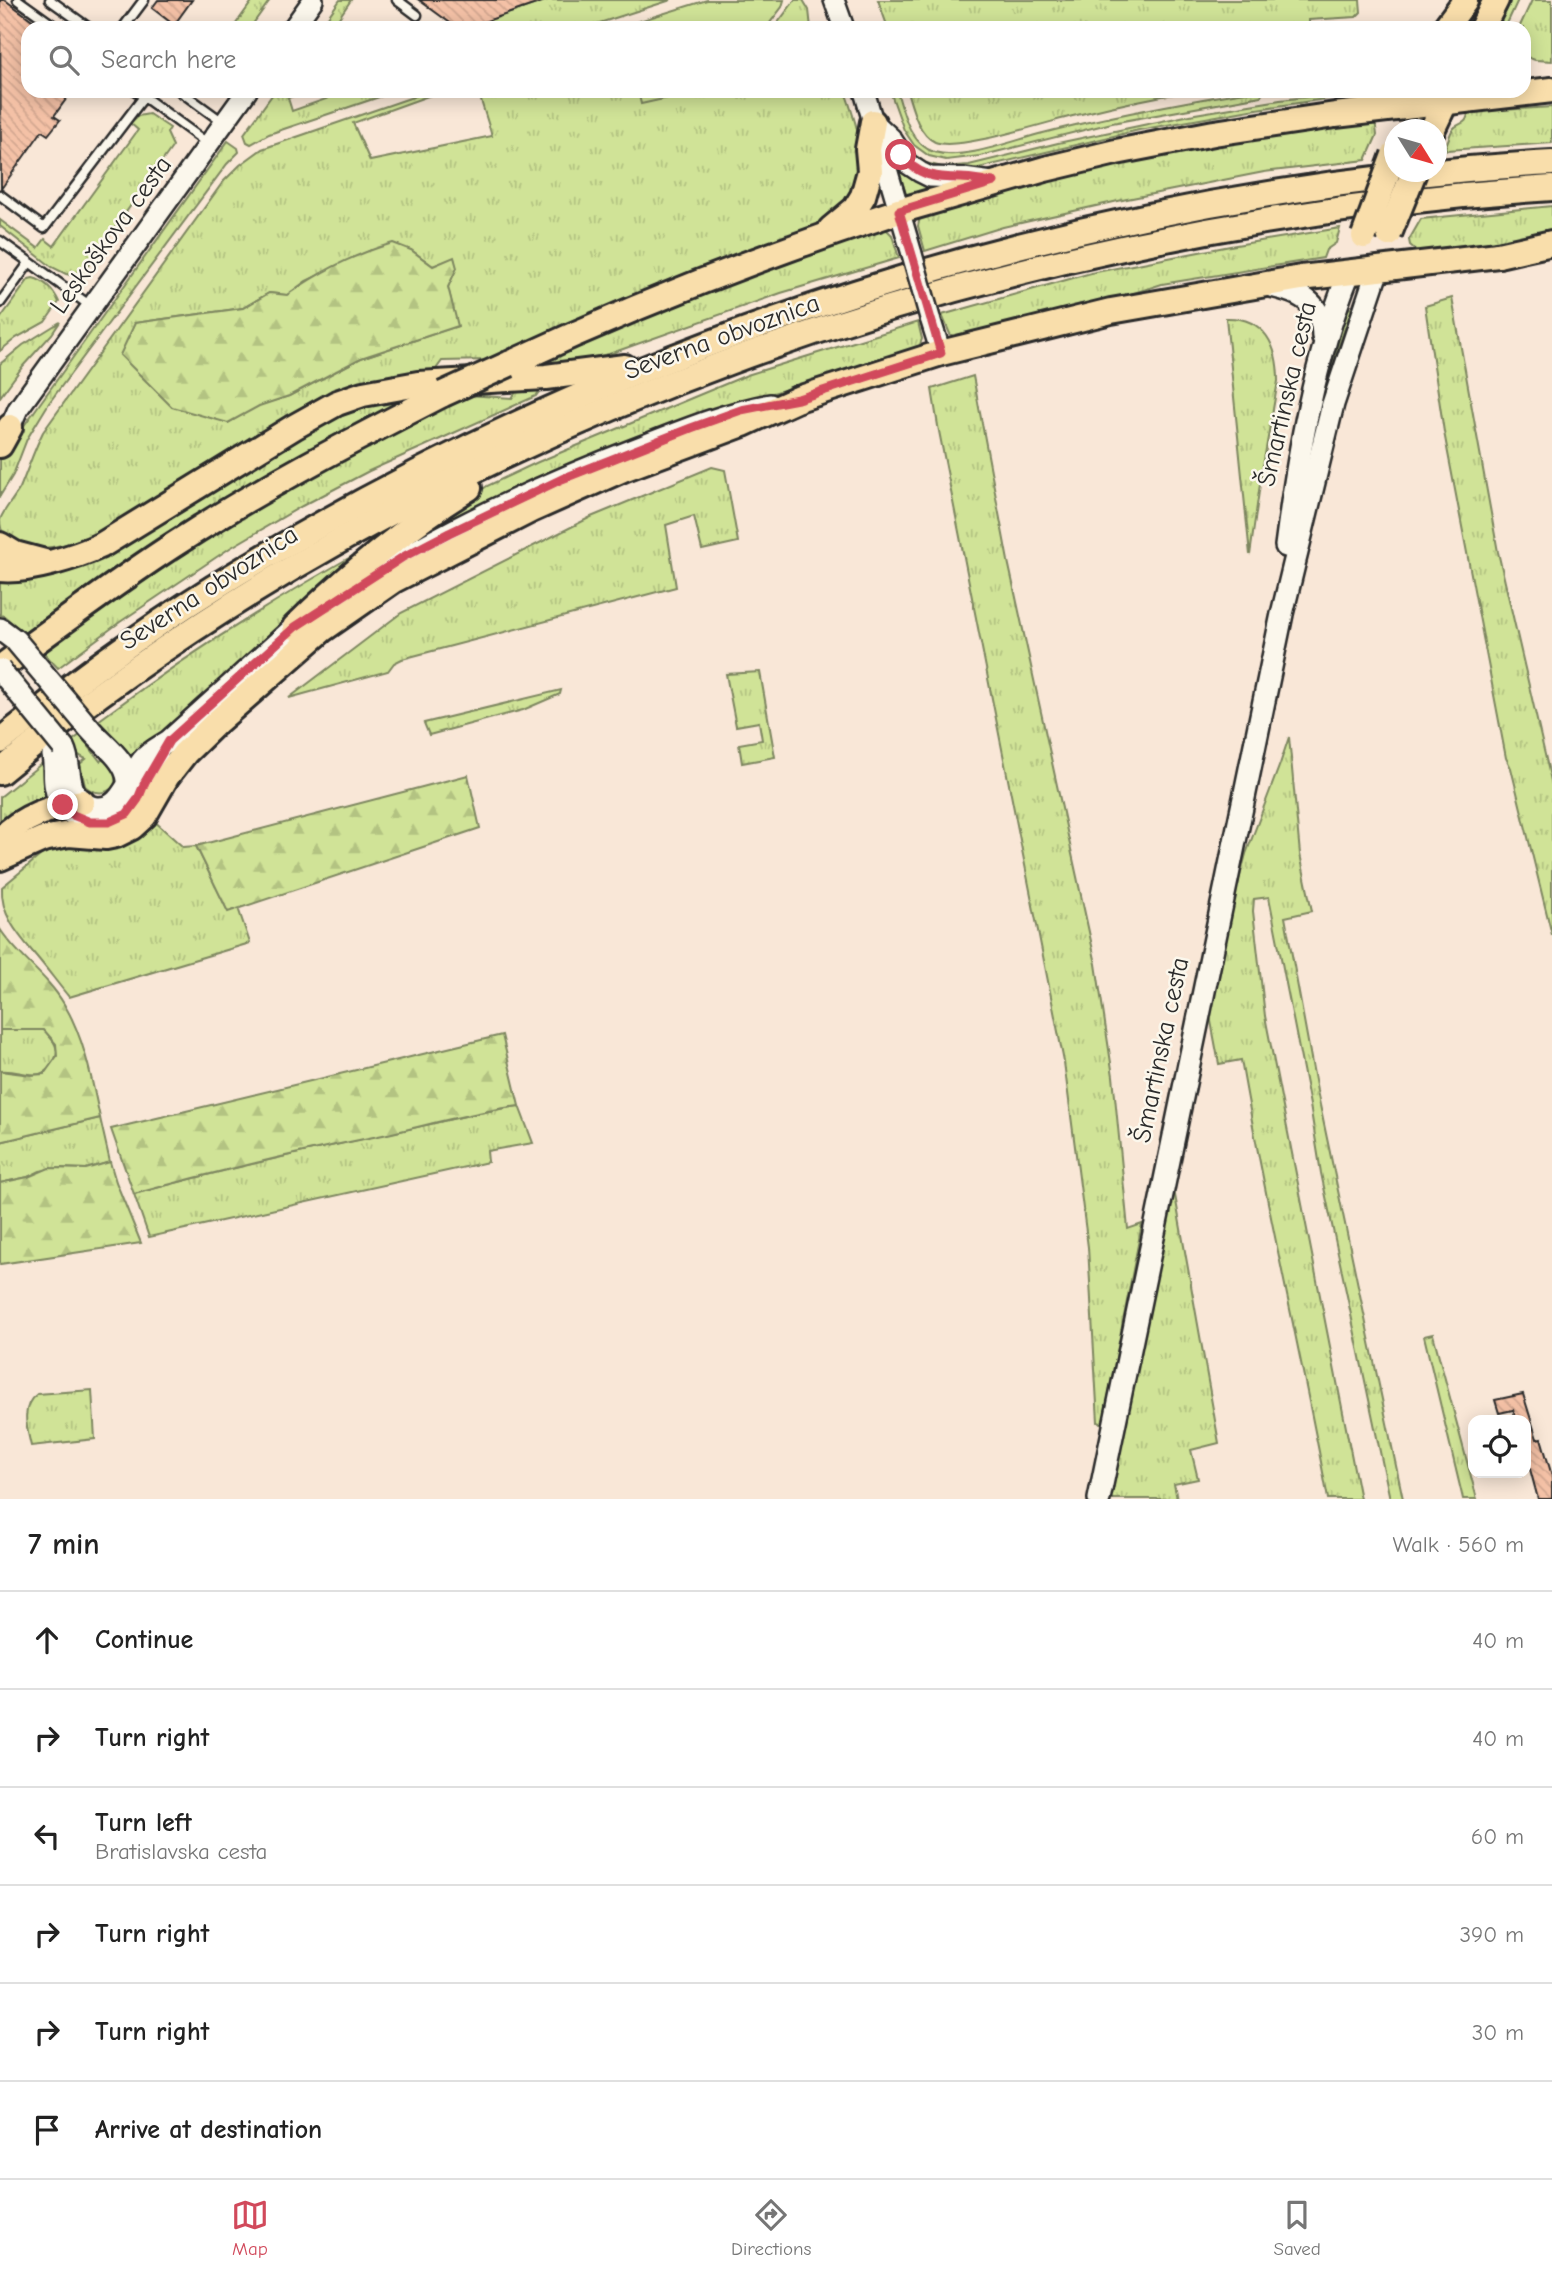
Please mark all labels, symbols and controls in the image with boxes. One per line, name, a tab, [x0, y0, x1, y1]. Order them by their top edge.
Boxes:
search box	[21, 21, 1531, 98]
icon: search	[45, 41, 83, 79]
text: Search here	[101, 45, 236, 75]
north arrow	[1384, 119, 1447, 182]
route start	[885, 139, 916, 170]
street label: Leskoškova cesta	[44, 150, 178, 320]
street label: Severna obvoznica	[620, 288, 824, 386]
street label: Šmartinska cesta	[1250, 298, 1323, 489]
street label: Severna obvoznica	[115, 519, 303, 657]
route end	[47, 789, 78, 820]
street label: Šmartinska cesta	[1126, 954, 1195, 1145]
map controls	[1468, 1415, 1531, 1478]
button: locate	[1468, 1415, 1531, 1478]
text: 7 min	[28, 1527, 100, 1562]
text: Walk · 560 m	[1393, 1531, 1524, 1558]
icon: ahead	[28, 1621, 66, 1659]
text: Continue	[95, 1625, 193, 1655]
text: 40 m	[1472, 1627, 1524, 1654]
icon: right	[28, 1719, 66, 1757]
text: Turn right	[95, 1723, 209, 1753]
text: 40 m	[1472, 1725, 1524, 1752]
text: Turn left	[95, 1808, 192, 1838]
icon: left	[28, 1817, 66, 1855]
text: 60 m	[1471, 1823, 1524, 1850]
text: Bratislavska cesta	[95, 1838, 267, 1865]
icon: right	[28, 1915, 66, 1953]
text: Turn right	[95, 1919, 209, 1949]
text: 390 m	[1459, 1921, 1524, 1948]
icon: right	[28, 2013, 66, 2051]
text: Turn right	[95, 2017, 209, 2047]
text: 30 m	[1472, 2019, 1524, 2046]
icon: arrive	[28, 2111, 66, 2149]
text: Arrive at destination	[95, 2115, 322, 2145]
tab: Map	[231, 2196, 269, 2260]
tab: Directions	[731, 2196, 811, 2260]
tab: Saved	[1274, 2196, 1321, 2260]

